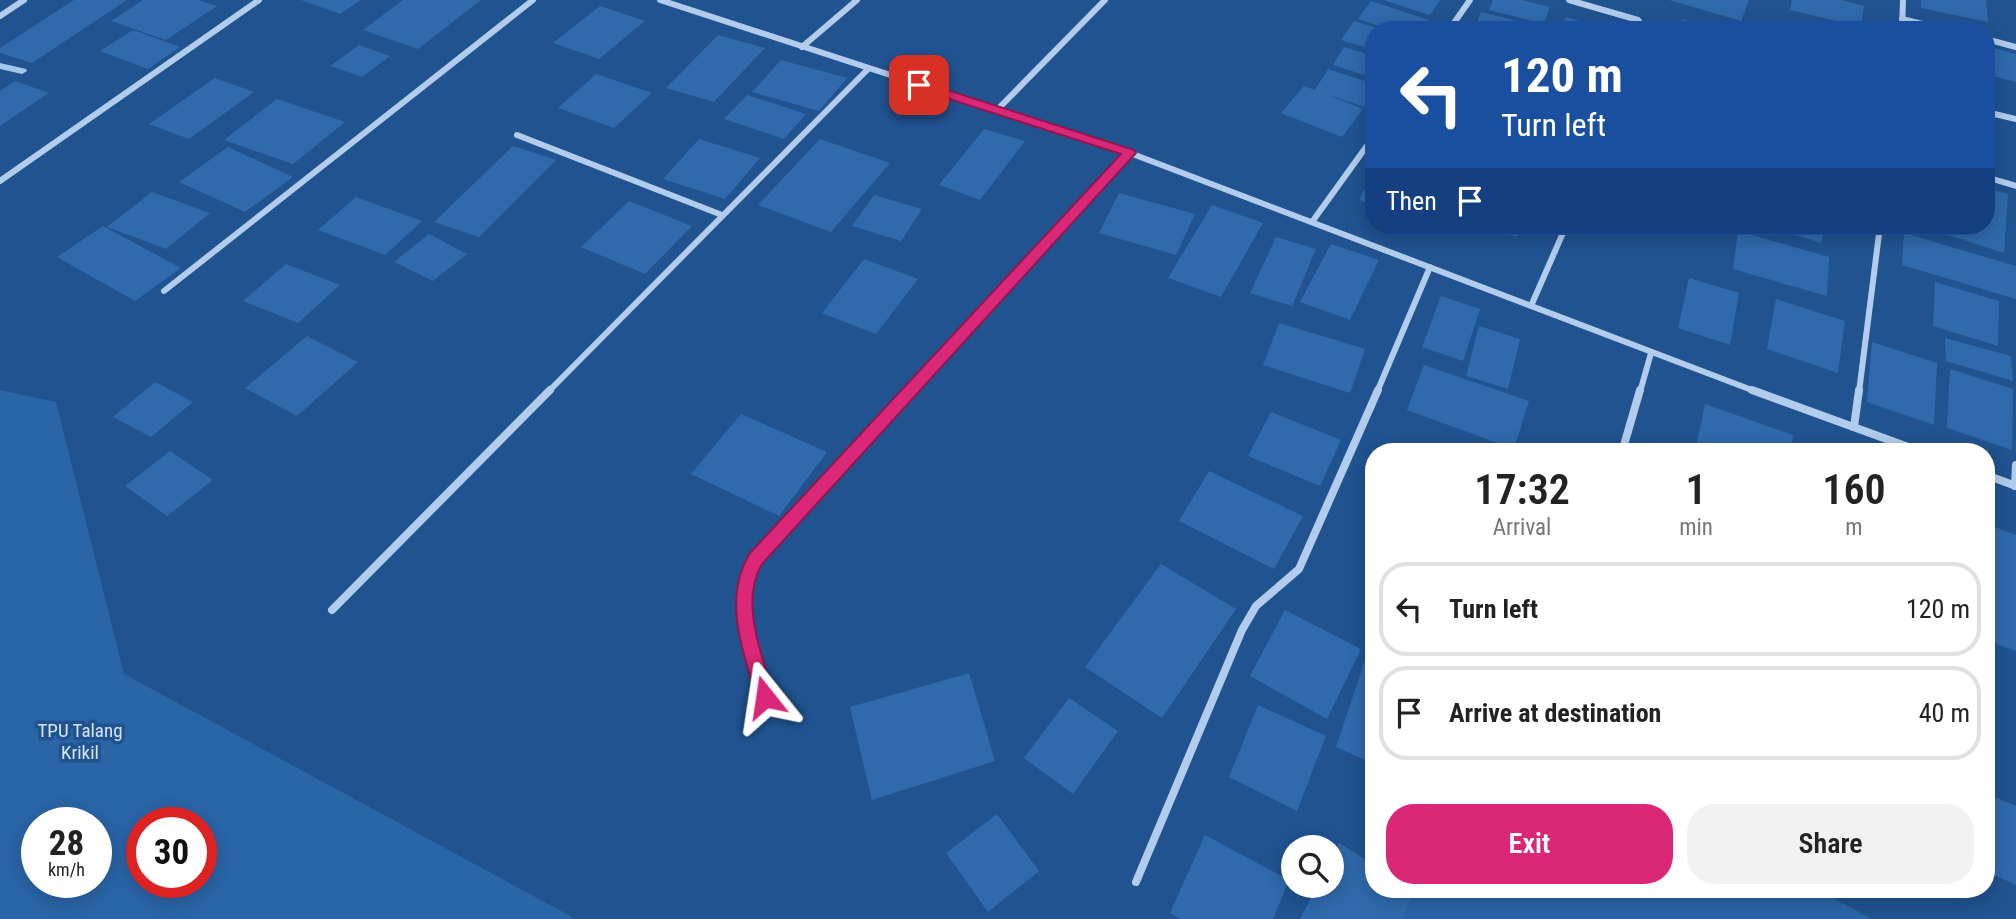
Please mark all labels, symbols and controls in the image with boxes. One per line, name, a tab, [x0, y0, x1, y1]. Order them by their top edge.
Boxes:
text: 120 m	[1501, 47, 1623, 104]
icon: left	[1386, 49, 1477, 140]
pin	[889, 55, 949, 115]
icon: arrive	[900, 66, 938, 104]
text: Turn left	[1501, 106, 1606, 144]
icon: arrive	[1451, 182, 1489, 220]
text: Then	[1386, 186, 1437, 216]
text: 17:32	[1474, 465, 1570, 514]
text: 1	[1686, 465, 1707, 514]
text: 160	[1822, 465, 1886, 514]
text: Arrival	[1493, 514, 1551, 541]
text: min	[1679, 514, 1713, 541]
text: m	[1845, 514, 1863, 541]
icon: left	[1390, 590, 1428, 628]
text: Turn left	[1449, 594, 1538, 624]
text: 120 m	[1906, 594, 1970, 624]
position arrow	[728, 660, 802, 734]
icon: arrive	[1390, 694, 1428, 732]
text: Arrive at destination	[1449, 698, 1661, 728]
text: 40 m	[1919, 698, 1970, 728]
park label: TPU Talang Krikil	[37, 719, 123, 764]
button: Exit	[1386, 804, 1673, 884]
button: Share	[1687, 804, 1974, 884]
speed limit sign: 30	[126, 807, 217, 898]
text: 28	[49, 823, 84, 864]
map controls	[1281, 835, 1344, 898]
button: search	[1281, 835, 1344, 898]
text: km/h	[48, 859, 85, 880]

